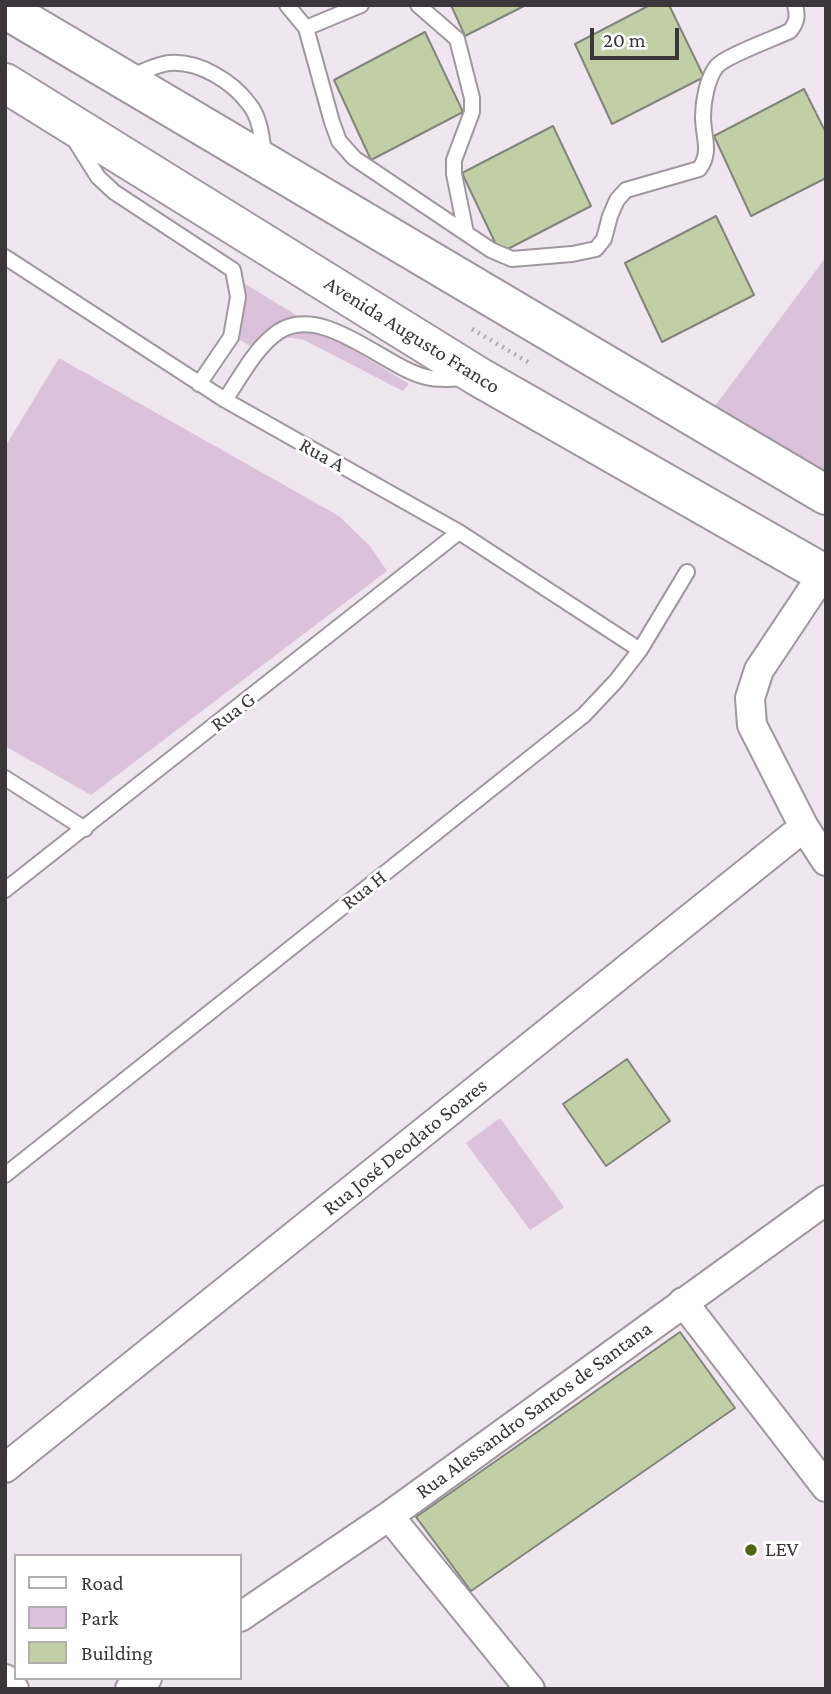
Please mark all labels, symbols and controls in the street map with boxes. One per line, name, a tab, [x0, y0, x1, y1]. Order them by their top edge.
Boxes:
scale bar	[593, 14, 682, 58]
text: 20 m	[603, 28, 646, 52]
street label: Avenida Augusto Franco	[319, 271, 505, 399]
street label: Rua A	[295, 432, 349, 478]
street label: Rua G	[206, 687, 260, 737]
street label: Rua H	[337, 865, 391, 915]
street label: Rua José Deodato Soares	[318, 1073, 492, 1221]
street label: Rua Alessandro Santos de Santana	[411, 1316, 657, 1504]
place label: LEV	[765, 1537, 799, 1563]
marker: LEV	[743, 1542, 759, 1558]
legend	[14, 1554, 242, 1680]
text: Road	[81, 1571, 124, 1595]
text: Park	[81, 1606, 118, 1630]
text: Building	[81, 1641, 153, 1665]

